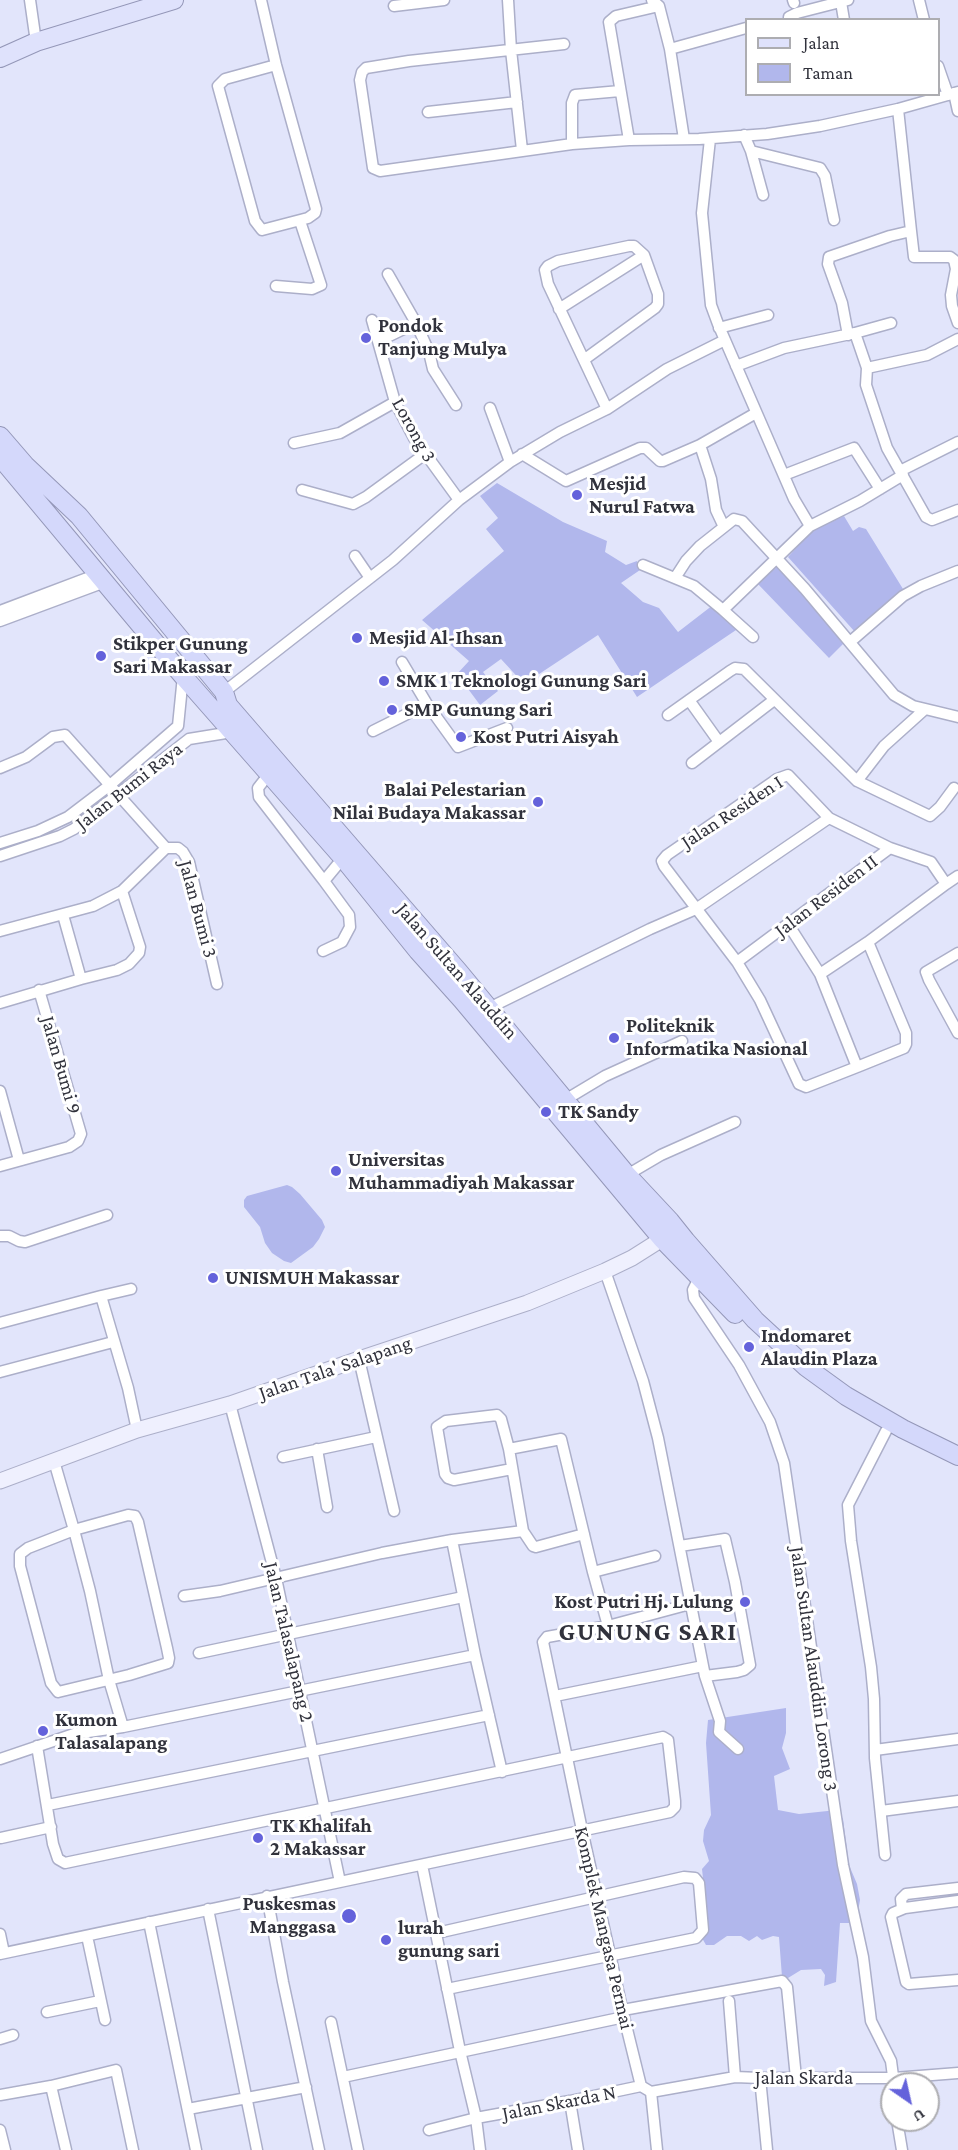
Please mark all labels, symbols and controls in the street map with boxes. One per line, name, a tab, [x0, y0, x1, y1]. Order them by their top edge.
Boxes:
legend	[745, 18, 940, 96]
text: Jalan	[803, 33, 839, 53]
text: Taman	[803, 63, 853, 83]
place label: Pondok Tanjung Mulya	[378, 314, 507, 361]
marker: Pondok Tanjung Mulya	[359, 331, 373, 345]
street label: Lorong 3	[386, 394, 442, 466]
place label: Mesjid Nurul Fatwa	[589, 472, 695, 519]
marker: Mesjid Nurul Fatwa	[570, 488, 584, 502]
place label: Mesjid Al-Ihsan	[369, 626, 503, 650]
marker: Mesjid Al-Ihsan	[350, 631, 364, 645]
place label: Stikper Gunung Sari Makassar	[113, 632, 248, 679]
marker: Stikper Gunung Sari Makassar	[94, 649, 108, 663]
place label: SMK 1 Teknologi Gunung Sari	[396, 669, 647, 693]
marker: SMK 1 Teknologi Gunung Sari	[377, 674, 391, 688]
place label: SMP Gunung Sari	[404, 698, 552, 722]
marker: SMP Gunung Sari	[385, 703, 399, 717]
place label: Kost Putri Aisyah	[473, 725, 619, 749]
marker: Kost Putri Aisyah	[454, 730, 468, 744]
street label: Jalan Bumi Raya	[71, 737, 187, 835]
street label: Jalan Residen I	[677, 770, 787, 854]
place label: Balai Pelestarian Nilai Budaya Makassar	[333, 778, 526, 825]
marker: Balai Pelestarian Nilai Budaya Makassar	[531, 795, 545, 809]
street label: Jalan Residen II	[770, 849, 882, 943]
street label: Jalan Bumi 3	[173, 857, 223, 961]
street label: Jalan Sultan Alauddin	[391, 898, 523, 1044]
street label: Jalan Bumi 9	[36, 1013, 86, 1117]
place label: Politeknik Informatika Nasional	[626, 1014, 808, 1061]
marker: Politeknik Informatika Nasional	[607, 1031, 621, 1045]
place label: TK Sandy	[558, 1100, 638, 1124]
marker: TK Sandy	[539, 1105, 553, 1119]
place label: Universitas Muhammadiyah Makassar	[348, 1148, 575, 1195]
marker: Universitas Muhammadiyah Makassar	[329, 1164, 343, 1178]
place label: UNISMUH Makassar	[225, 1266, 399, 1290]
marker: UNISMUH Makassar	[206, 1271, 220, 1285]
place label: Indomaret Alaudin Plaza	[761, 1324, 877, 1371]
street label: Jalan Tala' Salapang	[256, 1331, 414, 1405]
marker: Indomaret Alaudin Plaza	[742, 1340, 756, 1354]
street label: Jalan Sultan Alauddin Lorong 3	[785, 1545, 843, 1793]
street label: Jalan Talasalapang 2	[259, 1560, 319, 1724]
place label: Kost Putri Hj. Lulung	[554, 1590, 733, 1614]
marker: Kost Putri Hj. Lulung	[738, 1595, 752, 1609]
district label: GUNUNG SARI	[558, 1616, 738, 1648]
place label: Kumon Talasalapang	[55, 1708, 167, 1755]
marker: Kumon Talasalapang	[36, 1724, 50, 1738]
place label: TK Khalifah 2 Makassar	[270, 1814, 372, 1861]
street label: Komplek Mangasa Permai	[569, 1824, 639, 2032]
marker: TK Khalifah 2 Makassar	[251, 1831, 265, 1845]
place label: Puskesmas Manggasa	[243, 1892, 336, 1939]
marker: Puskesmas Manggasa	[340, 1907, 358, 1925]
place label: lurah gunung sari	[398, 1916, 499, 1963]
marker: lurah gunung sari	[379, 1933, 393, 1947]
street label: Jalan Skarda	[755, 2066, 853, 2090]
north arrow	[880, 2072, 940, 2132]
street label: Jalan Skarda N	[500, 2080, 618, 2126]
text: U	[910, 2106, 929, 2126]

